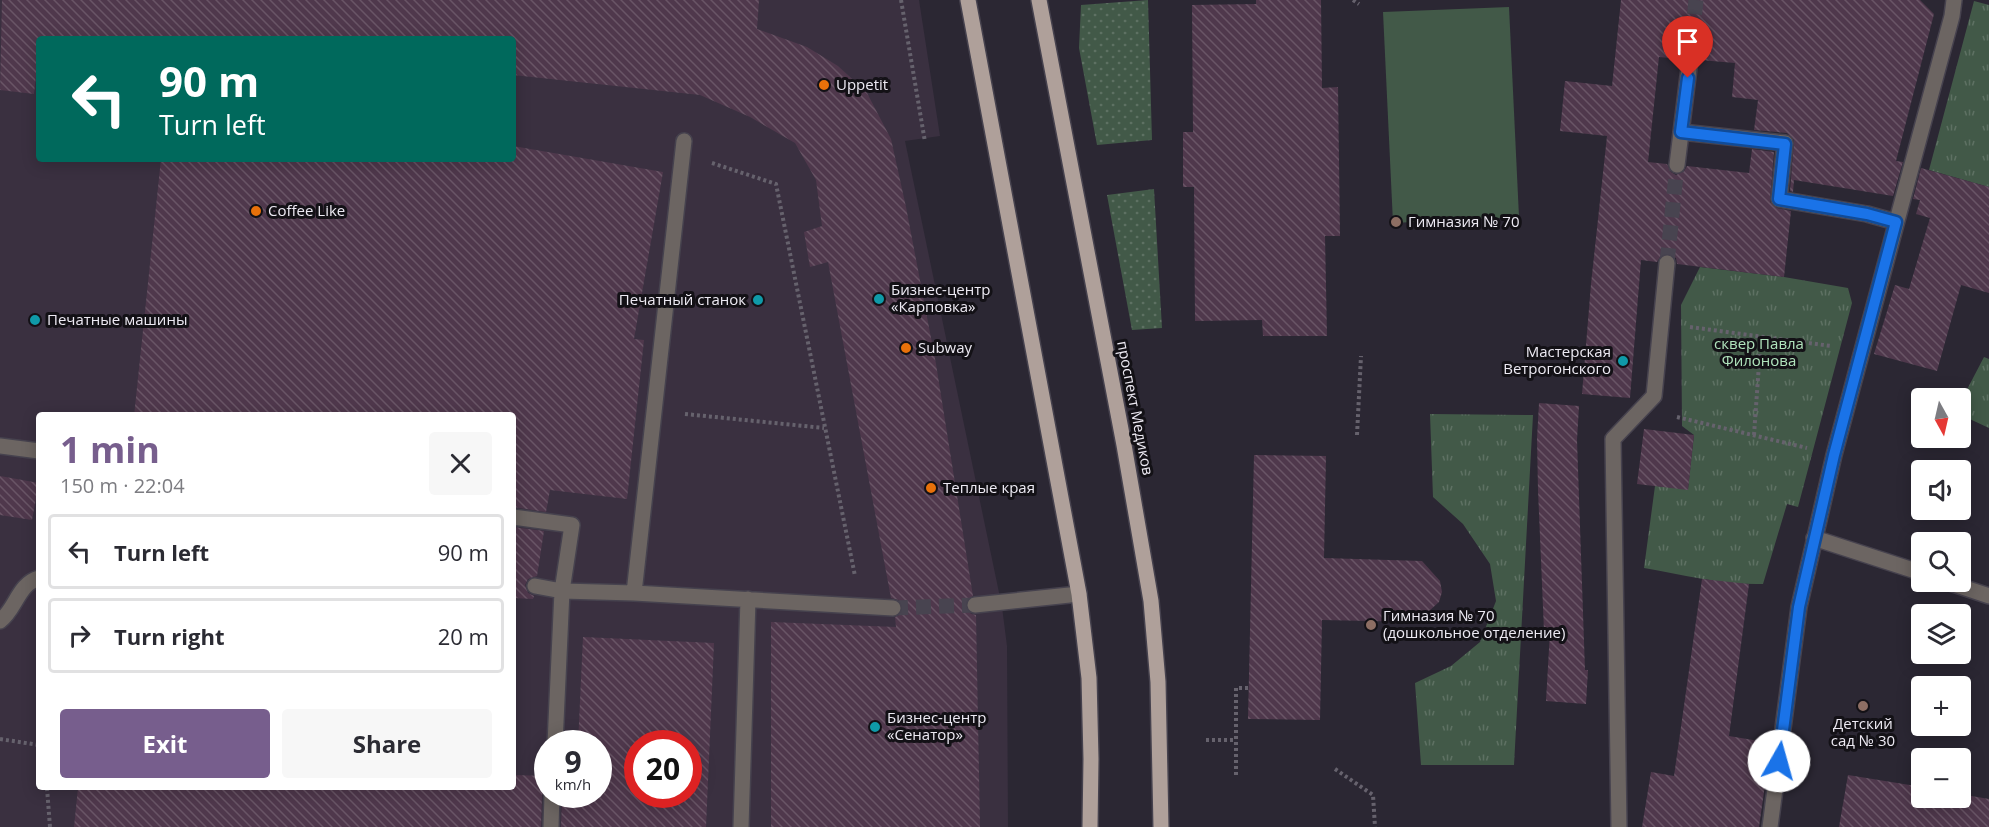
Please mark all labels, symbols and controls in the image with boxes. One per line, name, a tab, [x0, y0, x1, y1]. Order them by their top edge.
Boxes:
pin	[1662, 16, 1713, 78]
icon: arrive	[1671, 25, 1704, 58]
text: 90 m	[159, 52, 259, 109]
icon: left	[60, 60, 138, 138]
place label: Uppetit	[836, 74, 888, 94]
marker: Uppetit	[817, 78, 831, 92]
text: Turn left	[159, 106, 266, 143]
place label: Coffee Like	[268, 200, 345, 220]
marker: Coffee Like	[249, 204, 263, 218]
place label: Гимназия № 70	[1408, 211, 1519, 231]
marker: Гимназия № 70	[1389, 215, 1403, 229]
place label: Бизнес-центр «Карповка»	[891, 279, 990, 316]
place label: Печатный станок	[619, 289, 746, 309]
marker: Бизнес-центр «Карповка»	[872, 292, 886, 306]
marker: Печатный станок	[751, 293, 765, 307]
place label: Печатные машины	[47, 309, 187, 329]
marker: Печатные машины	[28, 313, 42, 327]
park label: сквер Павла Филонова	[1714, 333, 1804, 370]
place label: Subway	[918, 337, 973, 357]
street label: проспект Медиков	[1113, 339, 1159, 477]
marker: Subway	[899, 341, 913, 355]
place label: Мастерская Ветрогонского	[1503, 341, 1611, 378]
marker: Мастерская Ветрогонского	[1616, 354, 1630, 368]
north arrow	[1911, 388, 1971, 448]
map controls	[1911, 388, 1971, 808]
text: 1 min	[60, 425, 160, 474]
button: close	[429, 432, 492, 495]
button: sound	[1911, 460, 1971, 520]
text: 150 m · 22:04	[60, 472, 185, 499]
place label: Теплые края	[943, 477, 1035, 497]
marker: Теплые края	[924, 481, 938, 495]
button: search	[1911, 532, 1971, 592]
icon: left	[63, 535, 96, 568]
text: Turn left	[114, 537, 209, 567]
text: 90 m	[438, 537, 489, 567]
button: layers	[1911, 604, 1971, 664]
place label: Гимназия № 70 (дошкольное отделение)	[1383, 605, 1565, 642]
marker: Гимназия № 70 (дошкольное отделение)	[1364, 618, 1378, 632]
icon: right	[63, 619, 96, 652]
text: Turn right	[114, 621, 225, 651]
text: 20 m	[438, 621, 489, 651]
button: +	[1911, 676, 1971, 736]
marker: Детский сад № 30	[1856, 699, 1870, 713]
place label: Бизнес-центр «Сенатор»	[887, 707, 986, 744]
button: Exit	[60, 709, 270, 778]
button: Share	[282, 709, 492, 778]
place label: Детский сад № 30	[1831, 713, 1895, 750]
marker: Бизнес-центр «Сенатор»	[868, 720, 882, 734]
position arrow	[1747, 729, 1811, 793]
speed limit sign: 20	[624, 730, 702, 808]
text: 9	[564, 741, 582, 782]
button: −	[1911, 748, 1971, 808]
text: km/h	[555, 774, 591, 794]

